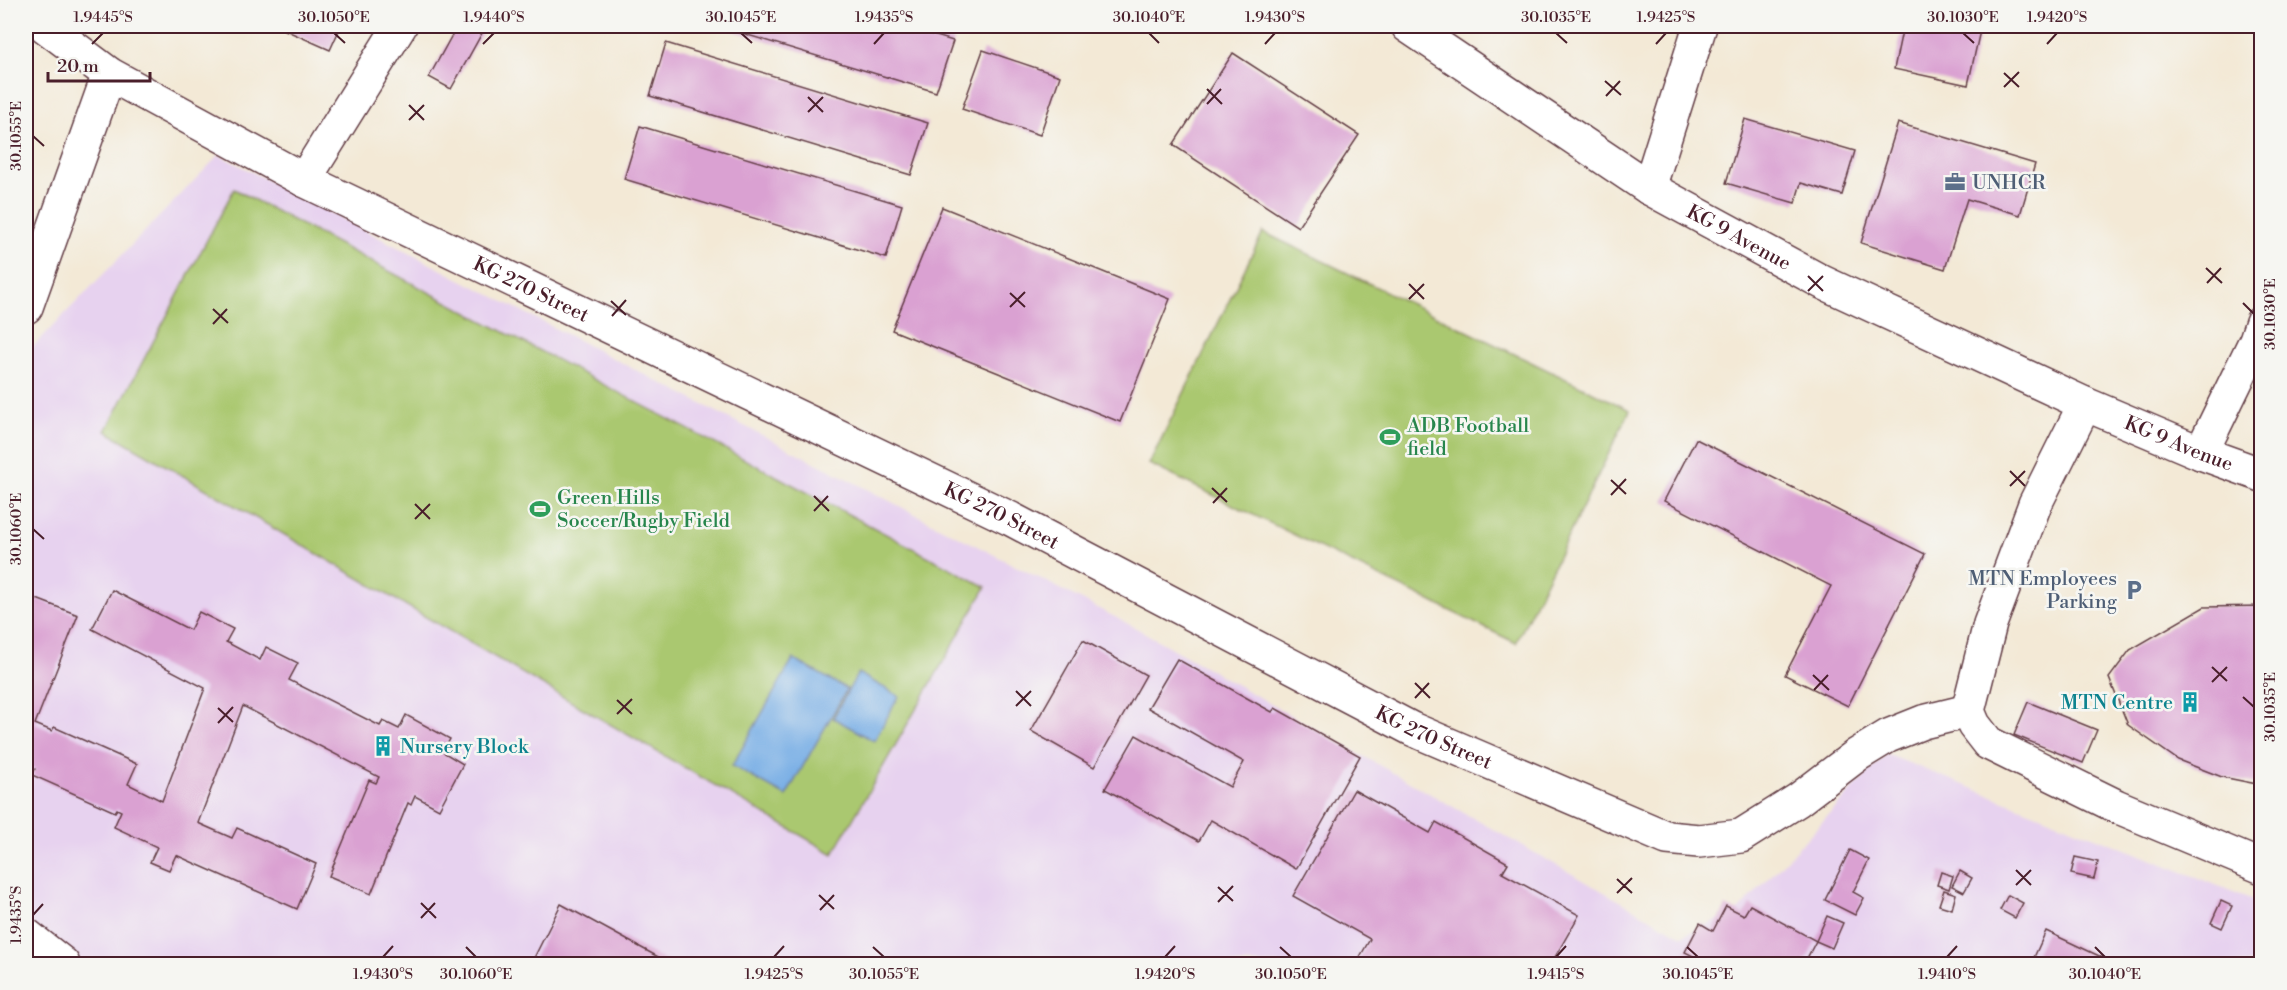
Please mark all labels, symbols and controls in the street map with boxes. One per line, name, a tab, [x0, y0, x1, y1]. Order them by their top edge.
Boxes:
text: 1.9445°S	[73, 8, 133, 27]
text: 30.1050°E	[298, 8, 370, 27]
text: 1.9440°S	[463, 8, 525, 27]
text: 30.1045°E	[706, 8, 776, 27]
text: 1.9435°S	[855, 8, 913, 27]
text: 30.1040°E	[1113, 8, 1185, 27]
text: 1.9430°S	[1245, 8, 1305, 27]
text: 30.1035°E	[1521, 8, 1591, 27]
text: 1.9425°S	[1637, 8, 1695, 27]
text: 30.1030°E	[1927, 8, 1999, 27]
text: 1.9420°S	[2027, 8, 2087, 27]
scale bar	[48, 45, 150, 83]
text: 20 m	[57, 55, 99, 78]
text: 30.1055°E	[7, 101, 26, 171]
office icon: UNHCR	[1943, 170, 1967, 194]
place label: UNHCR	[1972, 171, 2046, 196]
street label: KG 9 Avenue	[1682, 200, 1795, 277]
street label: KG 270 Street	[469, 252, 593, 329]
text: 30.1030°E	[2261, 278, 2280, 350]
street label: KG 9 Avenue	[2120, 411, 2236, 477]
place label: ADB Football field	[1406, 414, 1529, 462]
sports icon: ADB Football field	[1378, 425, 1402, 449]
street label: KG 270 Street	[939, 478, 1063, 556]
place label: Green Hills Soccer/Rugby Field	[557, 486, 731, 534]
text: 30.1060°E	[7, 493, 26, 565]
sports icon: Green Hills Soccer/Rugby Field	[528, 497, 552, 521]
place label: MTN Employees Parking	[1968, 567, 2118, 615]
parking icon: MTN Employees Parking	[2122, 578, 2146, 602]
text: 30.1035°E	[2261, 672, 2280, 742]
building icon: MTN Centre	[2178, 690, 2202, 714]
place label: MTN Centre	[2061, 691, 2173, 716]
street label: KG 270 Street	[1371, 701, 1495, 776]
building icon: Nursery Block	[371, 734, 395, 758]
place label: Nursery Block	[400, 735, 530, 760]
text: 1.9435°S	[7, 886, 26, 944]
text: 1.9430°S	[353, 965, 413, 984]
text: 30.1060°E	[440, 965, 512, 984]
text: 1.9425°S	[745, 965, 803, 984]
text: 30.1055°E	[849, 965, 919, 984]
text: 1.9420°S	[1135, 965, 1195, 984]
text: 30.1050°E	[1255, 965, 1327, 984]
text: 1.9415°S	[1528, 965, 1584, 984]
text: 30.1045°E	[1663, 965, 1733, 984]
text: 1.9410°S	[1918, 965, 1976, 984]
text: 30.1040°E	[2069, 965, 2141, 984]

